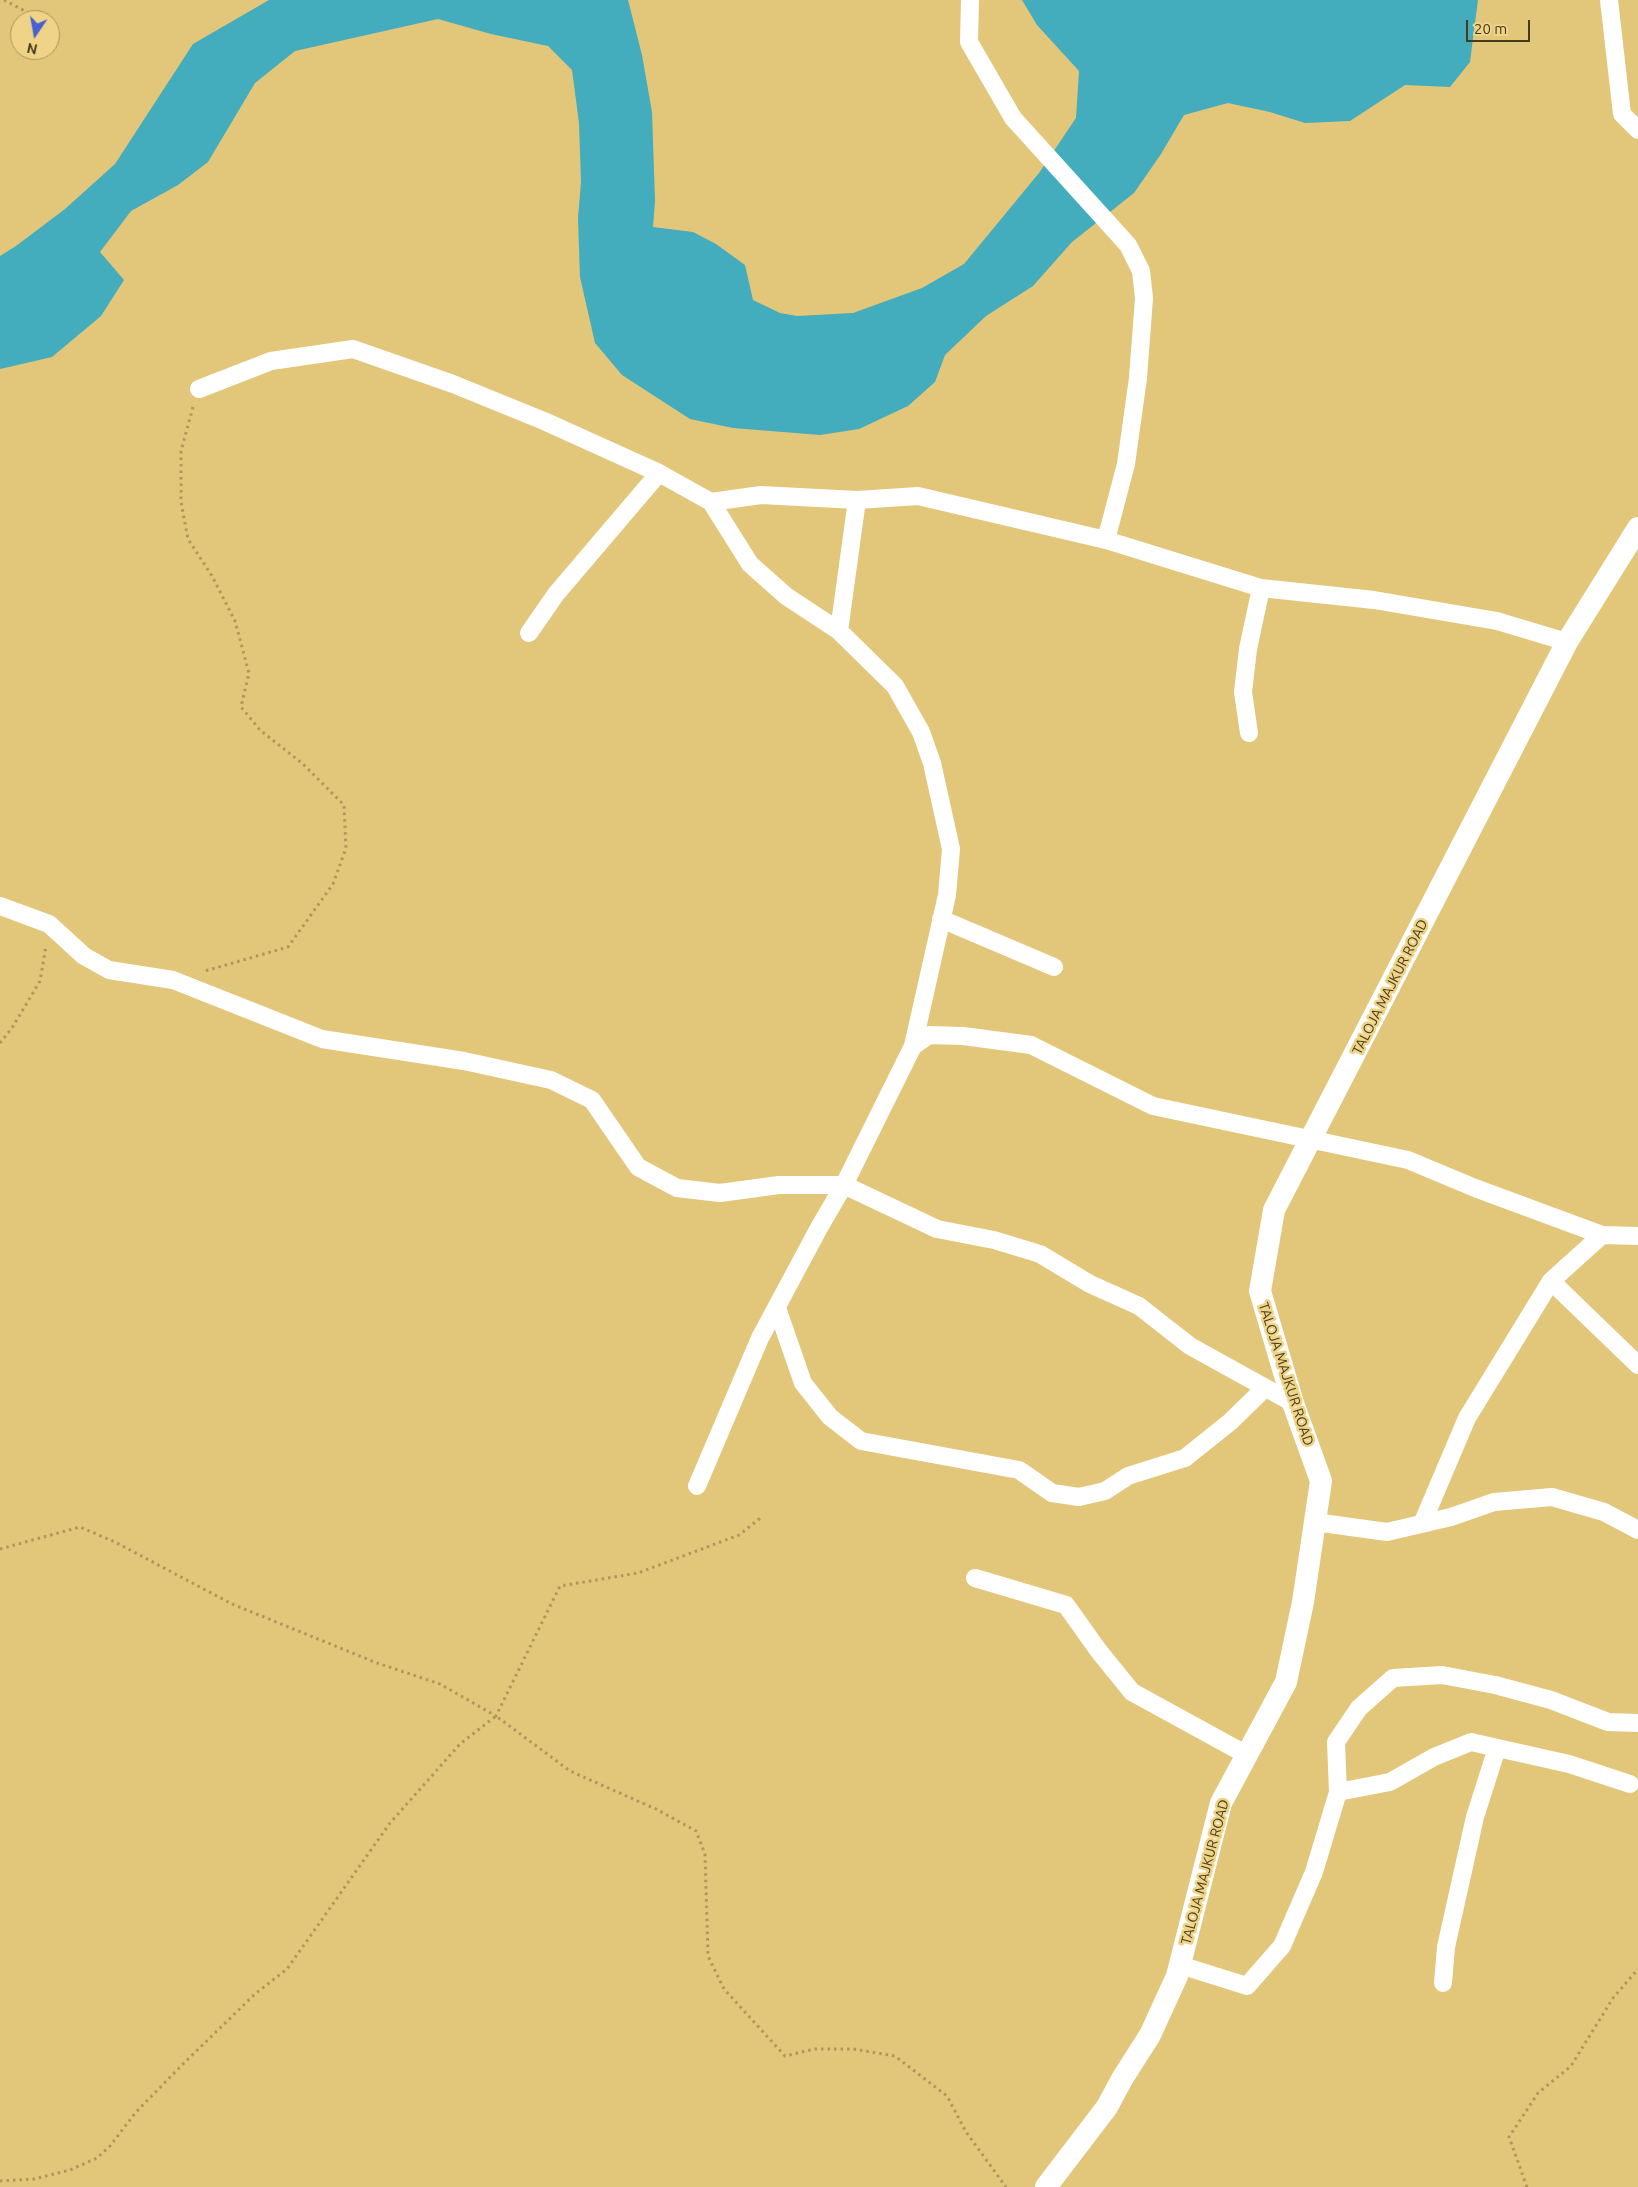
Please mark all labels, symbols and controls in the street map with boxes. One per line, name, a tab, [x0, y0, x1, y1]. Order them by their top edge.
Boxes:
north arrow	[10, 10, 60, 60]
scale bar	[1468, 10, 1532, 42]
text: 20 m	[1474, 20, 1507, 37]
text: N	[25, 40, 39, 58]
street label: TALOJA MAJKUR ROAD	[1349, 917, 1431, 1057]
street label: TALOJA MAJKUR ROAD	[1255, 1300, 1317, 1448]
street label: TALOJA MAJKUR ROAD	[1178, 1798, 1232, 1946]

